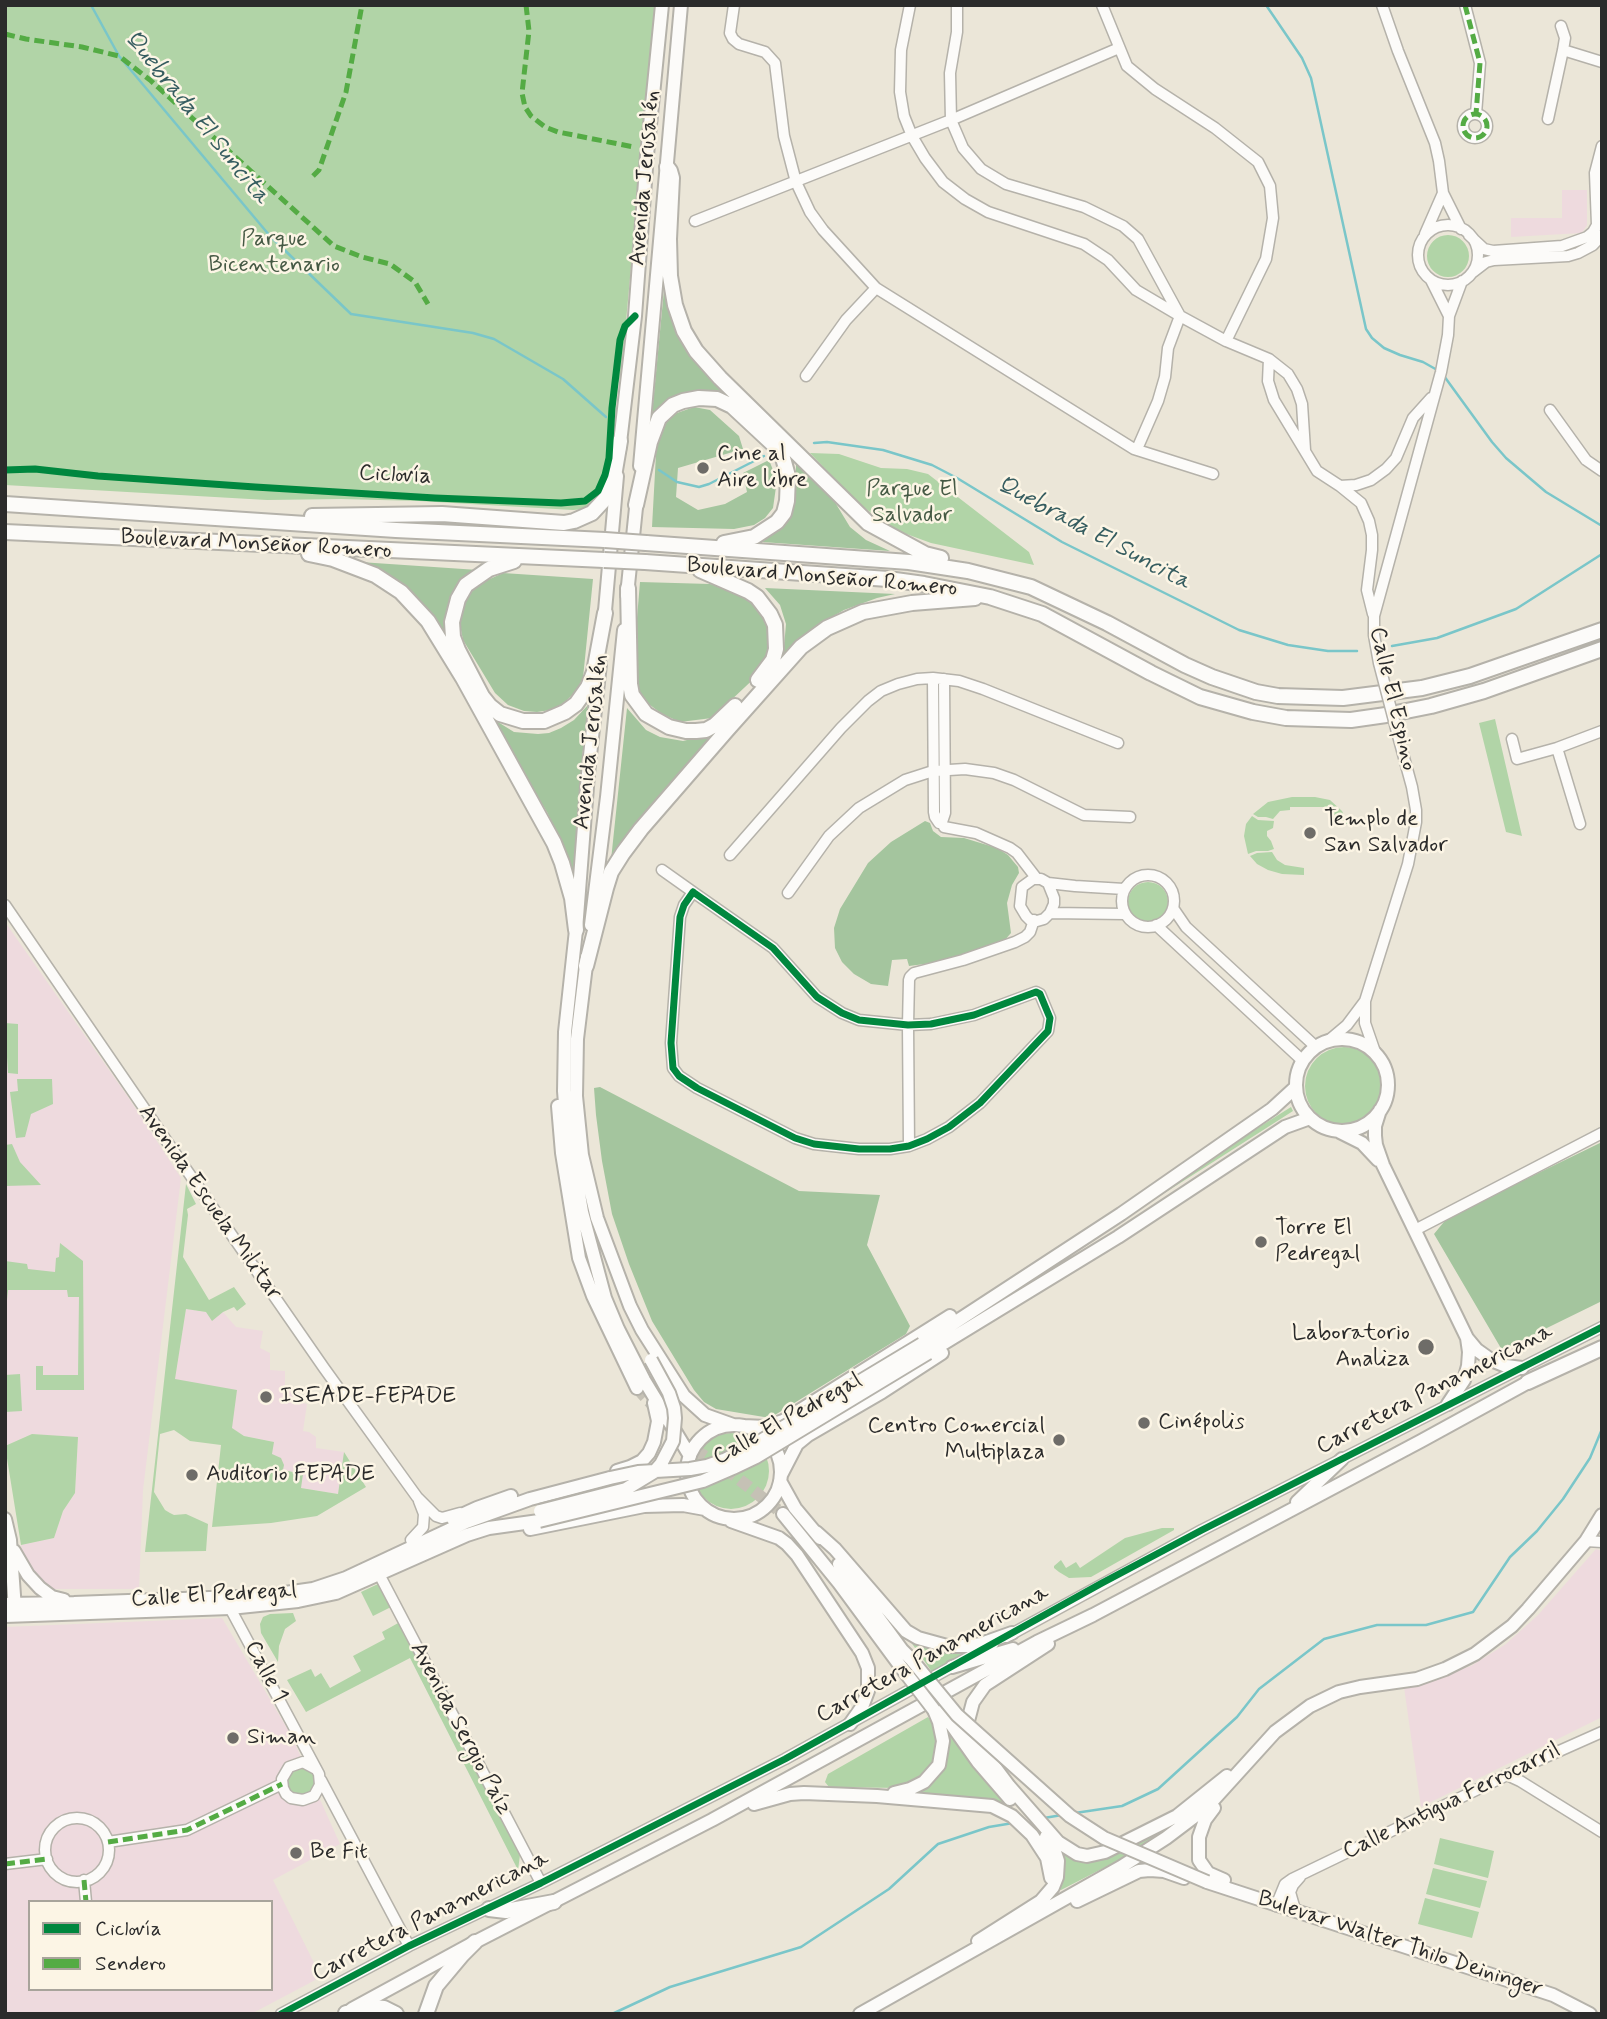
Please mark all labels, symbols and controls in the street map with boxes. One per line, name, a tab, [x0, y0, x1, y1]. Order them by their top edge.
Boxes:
water label: Quebrada El Suncita	[117, 25, 275, 211]
street label: Avenida Jerusalén	[625, 89, 667, 267]
park label: Parque Bicentenario	[208, 226, 340, 280]
place label: Cine al Aire libre	[717, 441, 807, 495]
street label: Ciclovía	[358, 460, 432, 492]
marker: Cine al Aire libre	[695, 460, 711, 476]
water label: Quebrada El Suncita	[991, 471, 1195, 597]
park label: Parque El Salvador	[866, 476, 958, 530]
street label: Boulevard Monseñor Romero	[120, 524, 392, 566]
street label: Boulevard Monseñor Romero	[686, 552, 958, 604]
street label: Calle El Espino	[1362, 625, 1422, 773]
street label: Avenida Jerusalén	[569, 653, 615, 831]
place label: Templo de San Salvador	[1324, 806, 1448, 860]
marker: Templo de San Salvador	[1302, 825, 1318, 841]
street label: Avenida Escuela Militar	[131, 1100, 287, 1306]
place label: Torre El Pedregal	[1275, 1215, 1360, 1269]
marker: Torre El Pedregal	[1253, 1234, 1269, 1250]
street label: Carretera Panamericana	[1312, 1318, 1558, 1462]
place label: Laboratorio Analiza	[1292, 1320, 1410, 1374]
marker: Laboratorio Analiza	[1416, 1337, 1436, 1357]
street label: Calle El Pedregal	[709, 1368, 867, 1472]
place label: ISEADE-FEPADE	[280, 1383, 456, 1411]
marker: ISEADE-FEPADE	[258, 1389, 274, 1405]
place label: Cinépolis	[1158, 1409, 1245, 1437]
place label: Centro Comercial Multiplaza	[867, 1413, 1045, 1467]
marker: Cinépolis	[1136, 1415, 1152, 1431]
marker: Centro Comercial Multiplaza	[1051, 1432, 1067, 1448]
place label: Auditorio FEPADE	[206, 1461, 375, 1489]
marker: Auditorio FEPADE	[184, 1467, 200, 1483]
street label: Calle El Pedregal	[130, 1578, 298, 1614]
street label: Carretera Panamericana	[812, 1580, 1054, 1730]
street label: Calle 1	[237, 1636, 293, 1708]
street label: Avenida Sergio Paíz	[403, 1638, 517, 1820]
place label: Siman	[247, 1724, 316, 1752]
marker: Siman	[225, 1730, 241, 1746]
street label: Calle Antigua Ferrocarril	[1339, 1737, 1565, 1867]
place label: Be Fit	[310, 1839, 368, 1867]
marker: Be Fit	[288, 1845, 304, 1861]
street label: Carretera Panamericana	[308, 1845, 554, 1989]
street label: Bulevar Walter Thilo Deininger	[1254, 1886, 1546, 2004]
legend	[28, 1900, 273, 1991]
text: Ciclovía	[95, 1915, 162, 1943]
text: Sendero	[95, 1950, 166, 1978]

